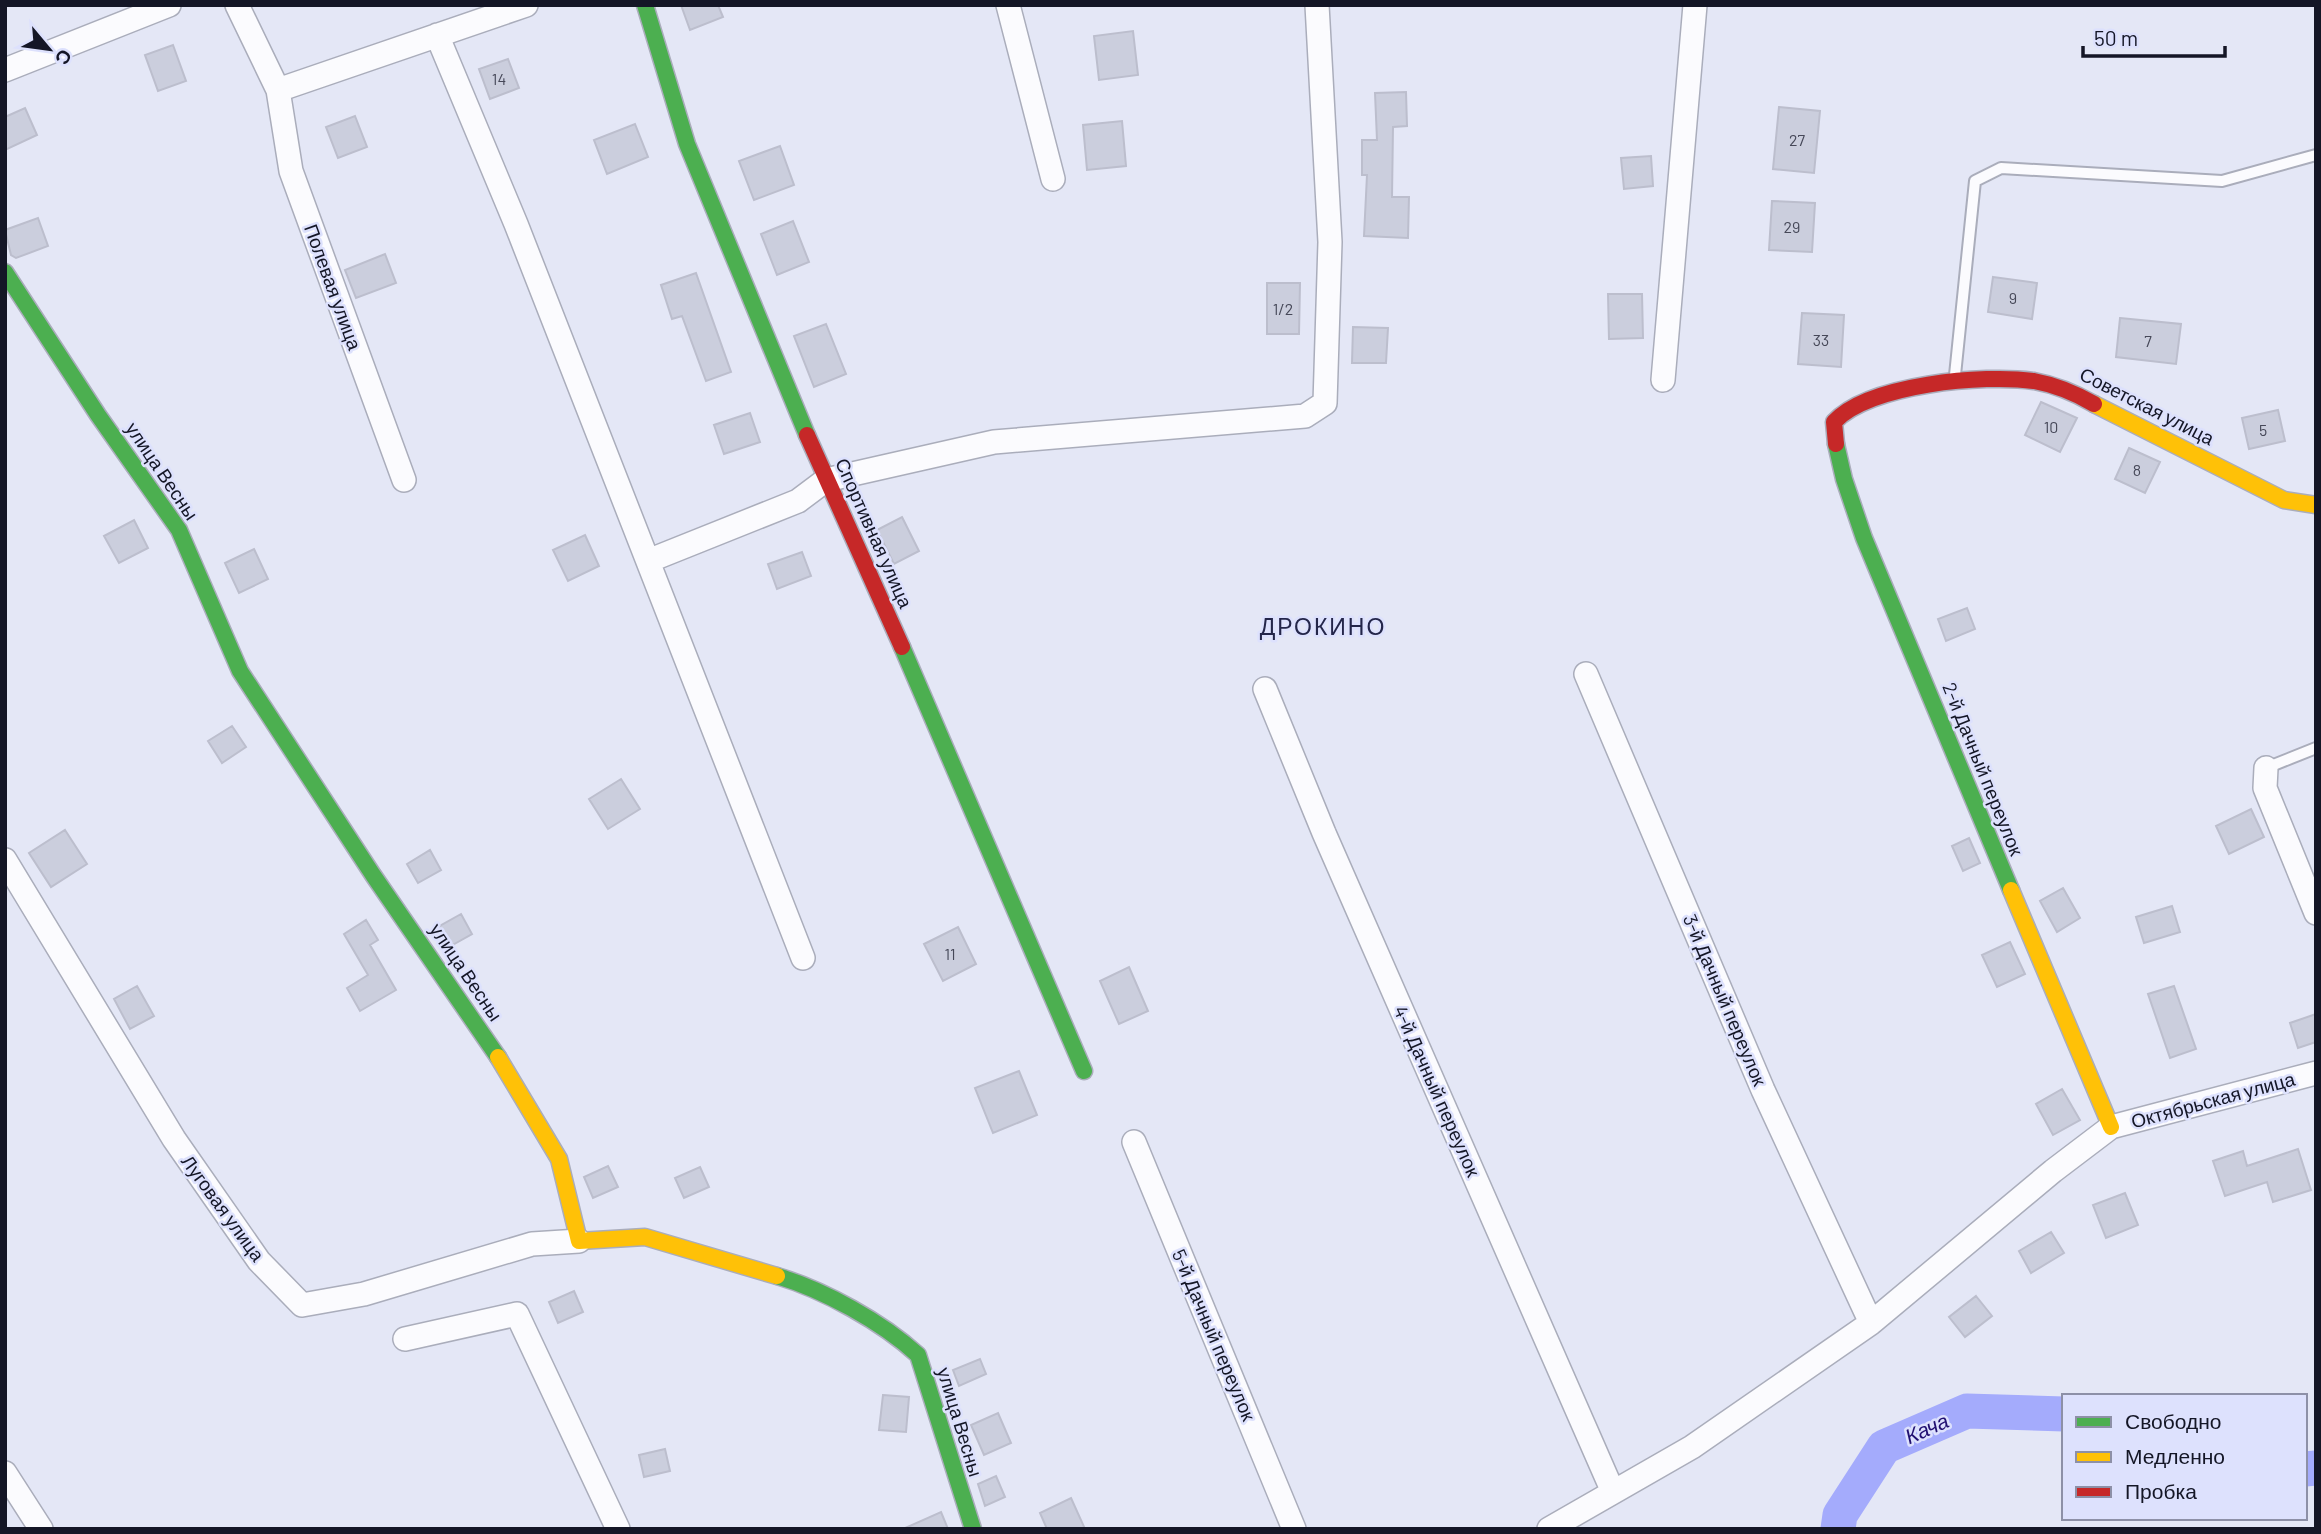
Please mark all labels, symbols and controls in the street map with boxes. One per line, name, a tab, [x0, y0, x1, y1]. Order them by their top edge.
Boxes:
north arrow	[14, 14, 84, 84]
scale bar	[2083, 14, 2225, 58]
text: 50 m	[2094, 25, 2138, 50]
text: С	[51, 46, 78, 69]
house number: 14	[492, 69, 506, 88]
house number: 27	[1789, 130, 1805, 149]
house number: 29	[1784, 217, 1800, 236]
street label: Полевая улица	[300, 221, 367, 353]
house number: 9	[2009, 288, 2017, 307]
house number: 1/2	[1273, 299, 1293, 318]
house number: 33	[1813, 330, 1829, 349]
house number: 7	[2144, 331, 2152, 350]
street label: Советская улица	[2076, 362, 2219, 450]
street label: улица Весны	[121, 417, 204, 524]
house number: 10	[2044, 417, 2058, 436]
house number: 5	[2259, 420, 2267, 439]
street label: Спортивная улица	[831, 454, 918, 612]
house number: 8	[2133, 460, 2141, 479]
district label: ДРОКИНО	[1260, 612, 1386, 640]
street label: 2-й Дачный переулок	[1938, 679, 2029, 859]
street label: 3-й Дачный переулок	[1679, 911, 1772, 1090]
street label: улица Весны	[425, 918, 508, 1025]
house number: 11	[944, 944, 956, 963]
street label: 4-й Дачный переулок	[1389, 1002, 1486, 1181]
street label: Октябрьская улица	[2128, 1066, 2298, 1132]
street label: Луговая улица	[177, 1150, 270, 1266]
street label: 5-й Дачный переулок	[1168, 1246, 1261, 1425]
street label: улица Весны	[933, 1364, 988, 1479]
legend	[2062, 1394, 2307, 1520]
water label: Кача	[1901, 1407, 1952, 1448]
text: Свободно	[2125, 1408, 2222, 1433]
text: Медленно	[2125, 1443, 2225, 1468]
text: Пробка	[2125, 1478, 2197, 1503]

